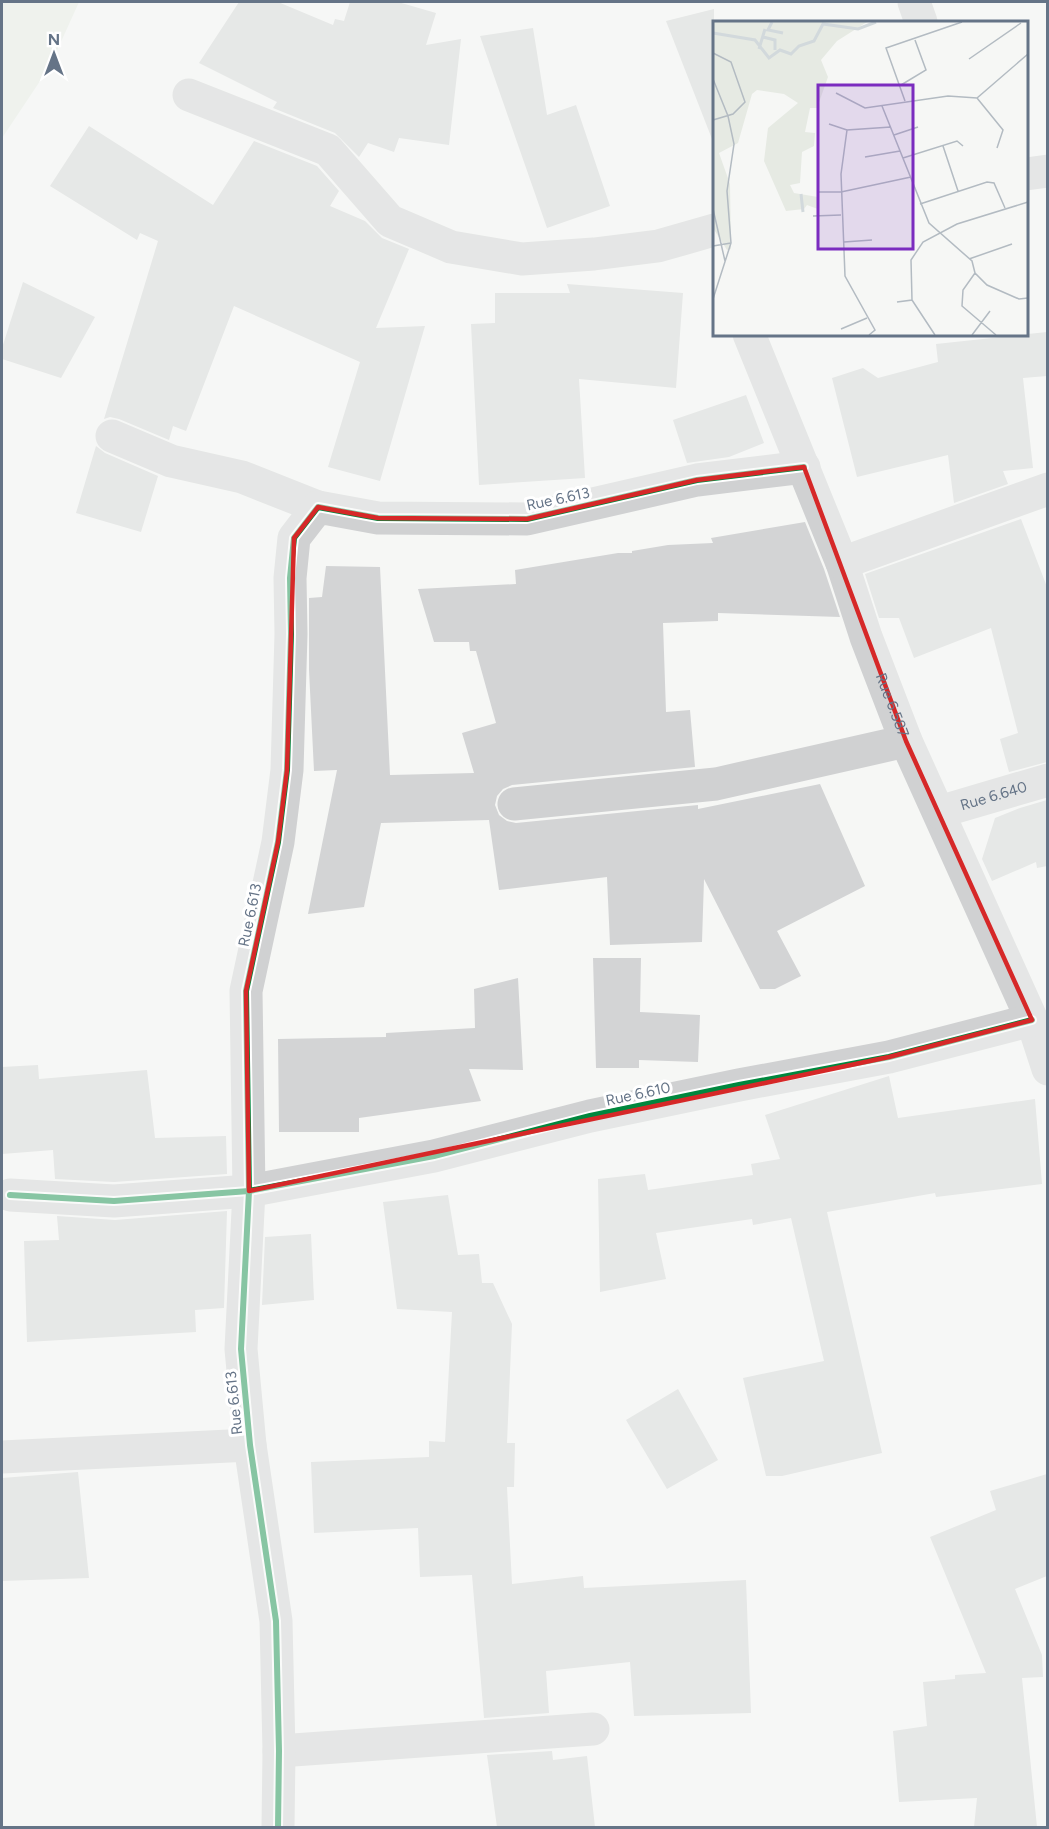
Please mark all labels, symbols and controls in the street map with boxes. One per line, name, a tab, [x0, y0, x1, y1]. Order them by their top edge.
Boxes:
inset map	[713, 21, 1028, 336]
north arrow	[24, 24, 84, 84]
text: N	[48, 30, 60, 49]
street label: Rue 6.613	[525, 484, 591, 514]
street label: Rue 6.587	[872, 671, 913, 740]
street label: Rue 6.640	[958, 778, 1029, 814]
street label: Rue 6.613	[235, 882, 265, 948]
street label: Rue 6.610	[604, 1078, 672, 1110]
street label: Rue 6.613	[222, 1370, 246, 1436]

